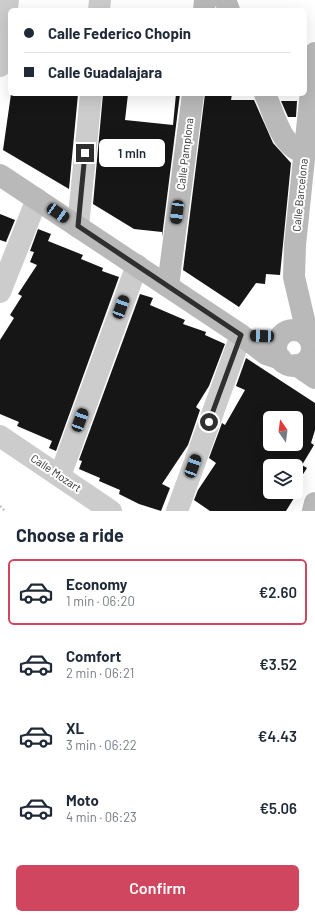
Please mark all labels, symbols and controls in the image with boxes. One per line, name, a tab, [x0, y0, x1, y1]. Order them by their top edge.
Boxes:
text: Calle Federico Chopin	[48, 24, 191, 42]
text: Calle Guadalajara	[48, 63, 162, 81]
street label: Calle Pamplona	[174, 117, 195, 191]
callout: 1 min	[99, 139, 165, 167]
route end	[76, 144, 94, 162]
text: 1 min	[118, 145, 146, 161]
street label: Calle Barcelona	[289, 158, 310, 232]
car	[170, 199, 184, 225]
car	[45, 201, 71, 225]
car	[111, 294, 131, 320]
car	[250, 330, 274, 342]
car	[70, 407, 90, 433]
north arrow	[263, 411, 303, 451]
map controls	[263, 411, 303, 499]
route start	[200, 413, 218, 431]
street label: Calle Mozart	[29, 451, 84, 494]
car	[183, 453, 203, 479]
button: layers	[263, 459, 303, 499]
text: Choose a ride	[16, 524, 124, 546]
icon: car	[18, 574, 54, 610]
text: Economy	[66, 575, 127, 593]
text: €2.60	[259, 583, 297, 601]
text: 1 min · 06:20	[66, 593, 135, 609]
icon: car	[18, 646, 54, 682]
text: Comfort	[66, 647, 121, 665]
text: €3.52	[259, 655, 297, 673]
text: 2 min · 06:21	[66, 665, 134, 681]
icon: car	[18, 718, 54, 754]
text: XL	[66, 719, 84, 737]
text: €4.43	[258, 727, 297, 745]
text: 3 min · 06:22	[66, 737, 137, 753]
icon: car	[18, 790, 54, 826]
text: Moto	[66, 791, 99, 809]
text: €5.06	[259, 799, 297, 817]
text: 4 min · 06:23	[66, 809, 137, 825]
button: Confirm	[16, 865, 299, 911]

